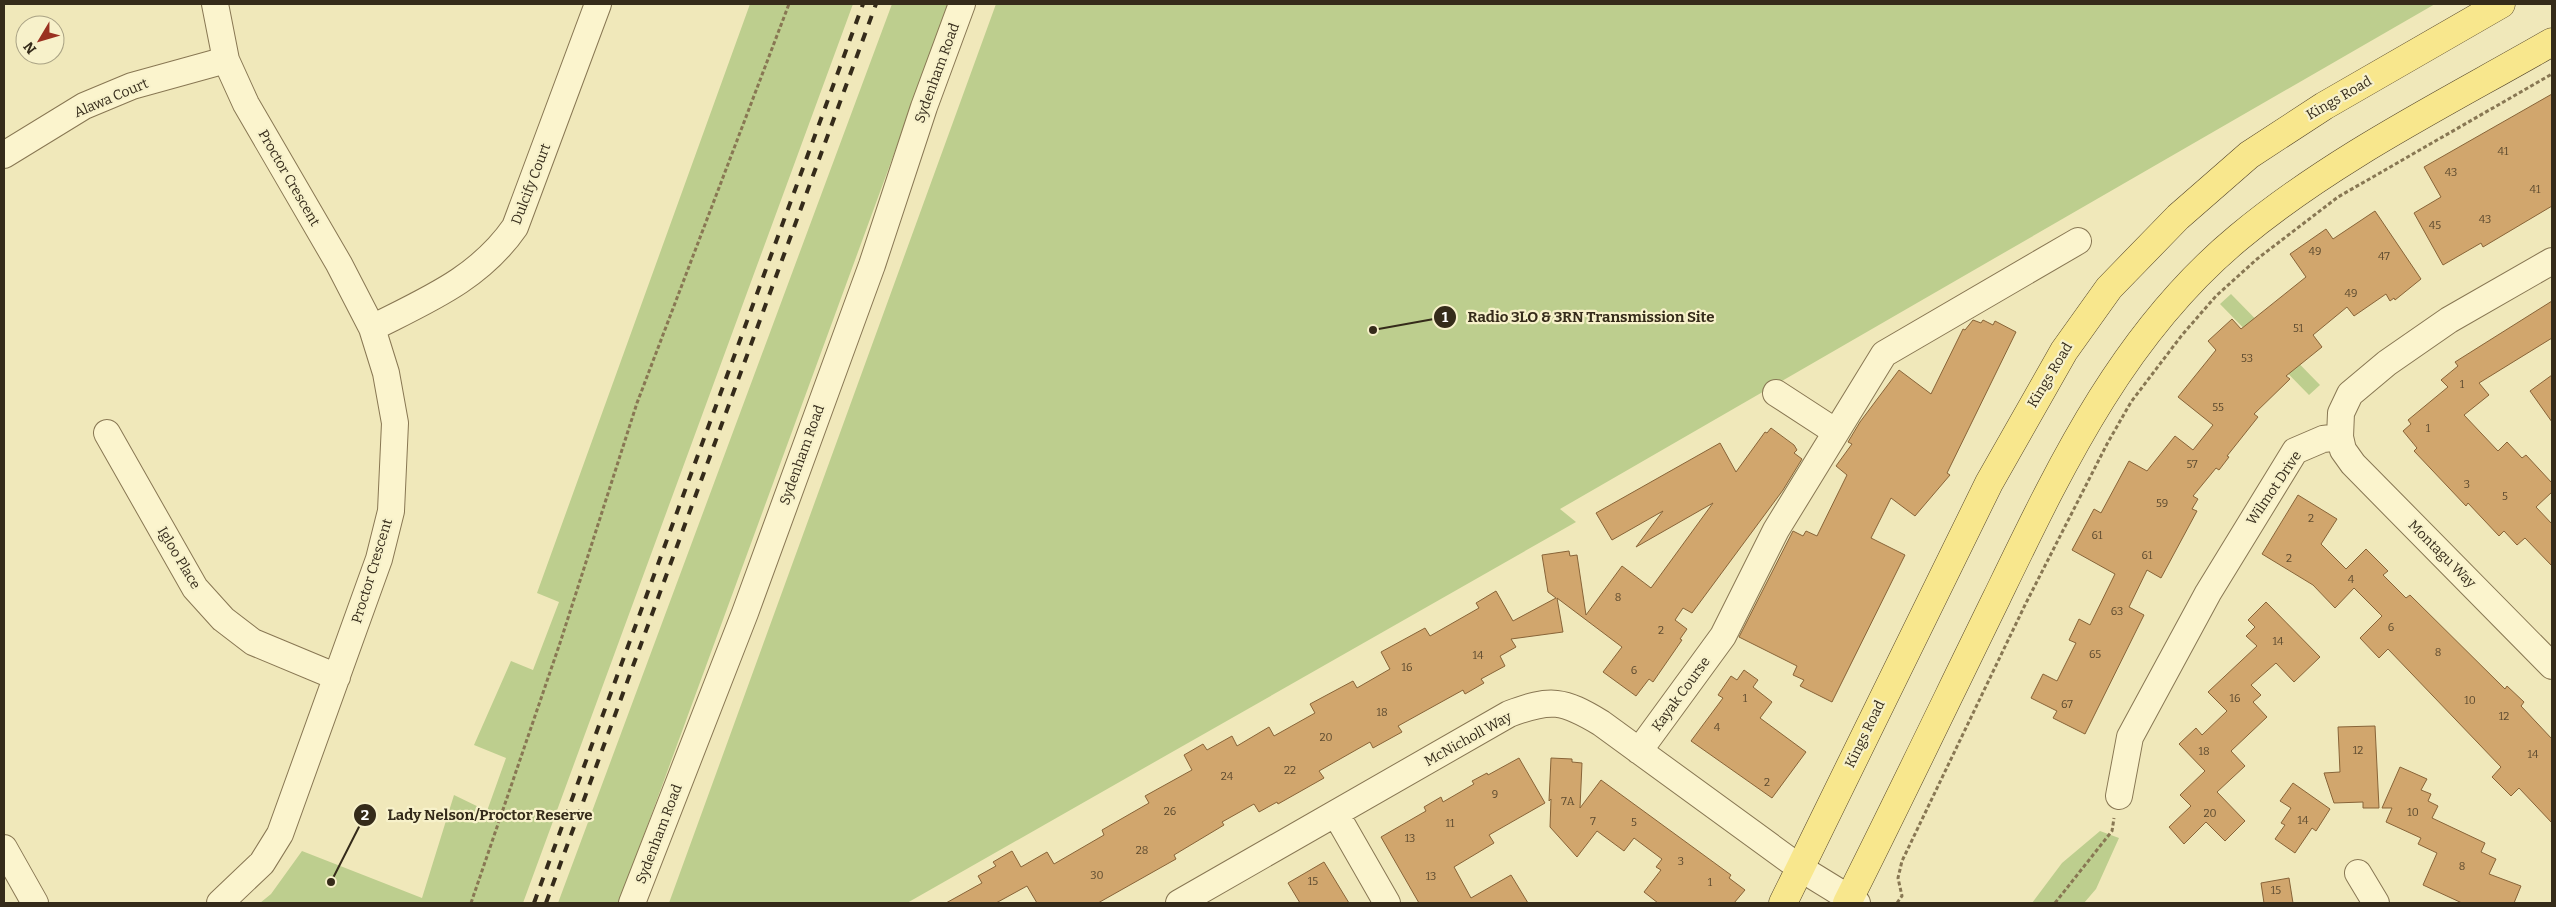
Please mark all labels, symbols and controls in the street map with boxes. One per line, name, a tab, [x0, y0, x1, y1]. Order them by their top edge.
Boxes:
north arrow	[15, 15, 65, 65]
street label: Sydenham Road	[911, 21, 963, 125]
text: N	[20, 38, 40, 57]
street label: Kings Road	[2303, 72, 2375, 124]
street label: Alawa Court	[71, 75, 151, 121]
street label: Proctor Crescent	[255, 127, 323, 229]
street label: Dulcify Court	[508, 141, 554, 227]
house number: 41	[2498, 145, 2509, 158]
house number: 43	[2445, 166, 2457, 179]
house number: 41	[2530, 183, 2541, 196]
house number: 43	[2479, 213, 2491, 226]
house number: 45	[2429, 219, 2441, 232]
house number: 49	[2309, 245, 2321, 258]
house number: 47	[2378, 250, 2390, 263]
house number: 49	[2345, 287, 2357, 300]
callout: Radio 3LO & 3RN Transmission Site	[1432, 302, 1724, 332]
text: 1	[1442, 308, 1449, 326]
text: Radio 3LO & 3RN Transmission Site	[1468, 308, 1714, 326]
house number: 51	[2293, 322, 2304, 335]
street label: Kings Road	[2024, 339, 2076, 411]
house number: 53	[2241, 352, 2253, 365]
house number: 1	[2460, 378, 2465, 391]
house number: 55	[2212, 401, 2224, 414]
street label: Sydenham Road	[776, 403, 828, 507]
house number: 1	[2426, 422, 2431, 435]
street label: Wilmot Drive	[2243, 448, 2305, 528]
house number: 57	[2186, 458, 2198, 471]
house number: 3	[2464, 478, 2470, 491]
house number: 5	[2502, 490, 2508, 503]
house number: 59	[2156, 497, 2168, 510]
house number: 2	[2308, 512, 2314, 525]
street label: Proctor Crescent	[348, 517, 396, 625]
street label: Montagu Way	[2405, 517, 2480, 592]
street label: Igloo Place	[154, 524, 204, 592]
house number: 61	[2092, 529, 2103, 542]
house number: 61	[2142, 549, 2153, 562]
house number: 2	[2286, 552, 2292, 565]
house number: 4	[2348, 573, 2355, 586]
house number: 8	[1615, 591, 1621, 604]
house number: 63	[2111, 605, 2123, 618]
house number: 6	[2388, 621, 2394, 634]
house number: 2	[1658, 624, 1664, 637]
house number: 14	[2273, 635, 2284, 648]
house number: 8	[2435, 646, 2441, 659]
house number: 65	[2089, 648, 2101, 661]
house number: 14	[1473, 649, 1484, 662]
street label: Kayak Course	[1648, 653, 1714, 735]
house number: 16	[1402, 661, 1412, 674]
house number: 6	[1631, 664, 1637, 677]
house number: 1	[1743, 692, 1748, 705]
house number: 16	[2230, 692, 2240, 705]
house number: 10	[2464, 694, 2476, 707]
street label: Kings Road	[1841, 698, 1889, 770]
house number: 67	[2061, 698, 2073, 711]
house number: 18	[1376, 706, 1388, 719]
street label: McNicholl Way	[1421, 708, 1515, 770]
house number: 12	[2499, 710, 2509, 723]
house number: 4	[1714, 721, 1721, 734]
house number: 20	[1319, 731, 1333, 744]
house number: 12	[2353, 744, 2363, 757]
house number: 18	[2198, 745, 2210, 758]
house number: 14	[2528, 748, 2539, 761]
house number: 22	[1284, 764, 1296, 777]
house number: 24	[1221, 770, 1234, 783]
house number: 2	[1764, 776, 1770, 789]
street label: Sydenham Road	[632, 782, 686, 886]
house number: 9	[1492, 788, 1498, 801]
house number: 7A	[1561, 795, 1575, 808]
callout: Lady Nelson/Proctor Reserve	[352, 800, 602, 830]
house number: 26	[1164, 805, 1176, 818]
text: 2	[361, 806, 369, 824]
text: Lady Nelson/Proctor Reserve	[388, 806, 593, 824]
house number: 10	[2407, 806, 2419, 819]
house number: 20	[2203, 807, 2217, 820]
house number: 14	[2298, 814, 2309, 827]
house number: 7	[1590, 815, 1596, 828]
house number: 5	[1631, 816, 1637, 829]
house number: 11	[1446, 817, 1455, 830]
house number: 13	[1405, 832, 1415, 845]
house number: 28	[1136, 844, 1148, 857]
house number: 3	[1678, 855, 1684, 868]
house number: 8	[2459, 860, 2465, 873]
house number: 30	[1090, 869, 1104, 882]
house number: 13	[1426, 870, 1436, 883]
house number: 15	[1308, 875, 1318, 888]
house number: 1	[1708, 876, 1713, 889]
house number: 15	[2271, 884, 2281, 897]

